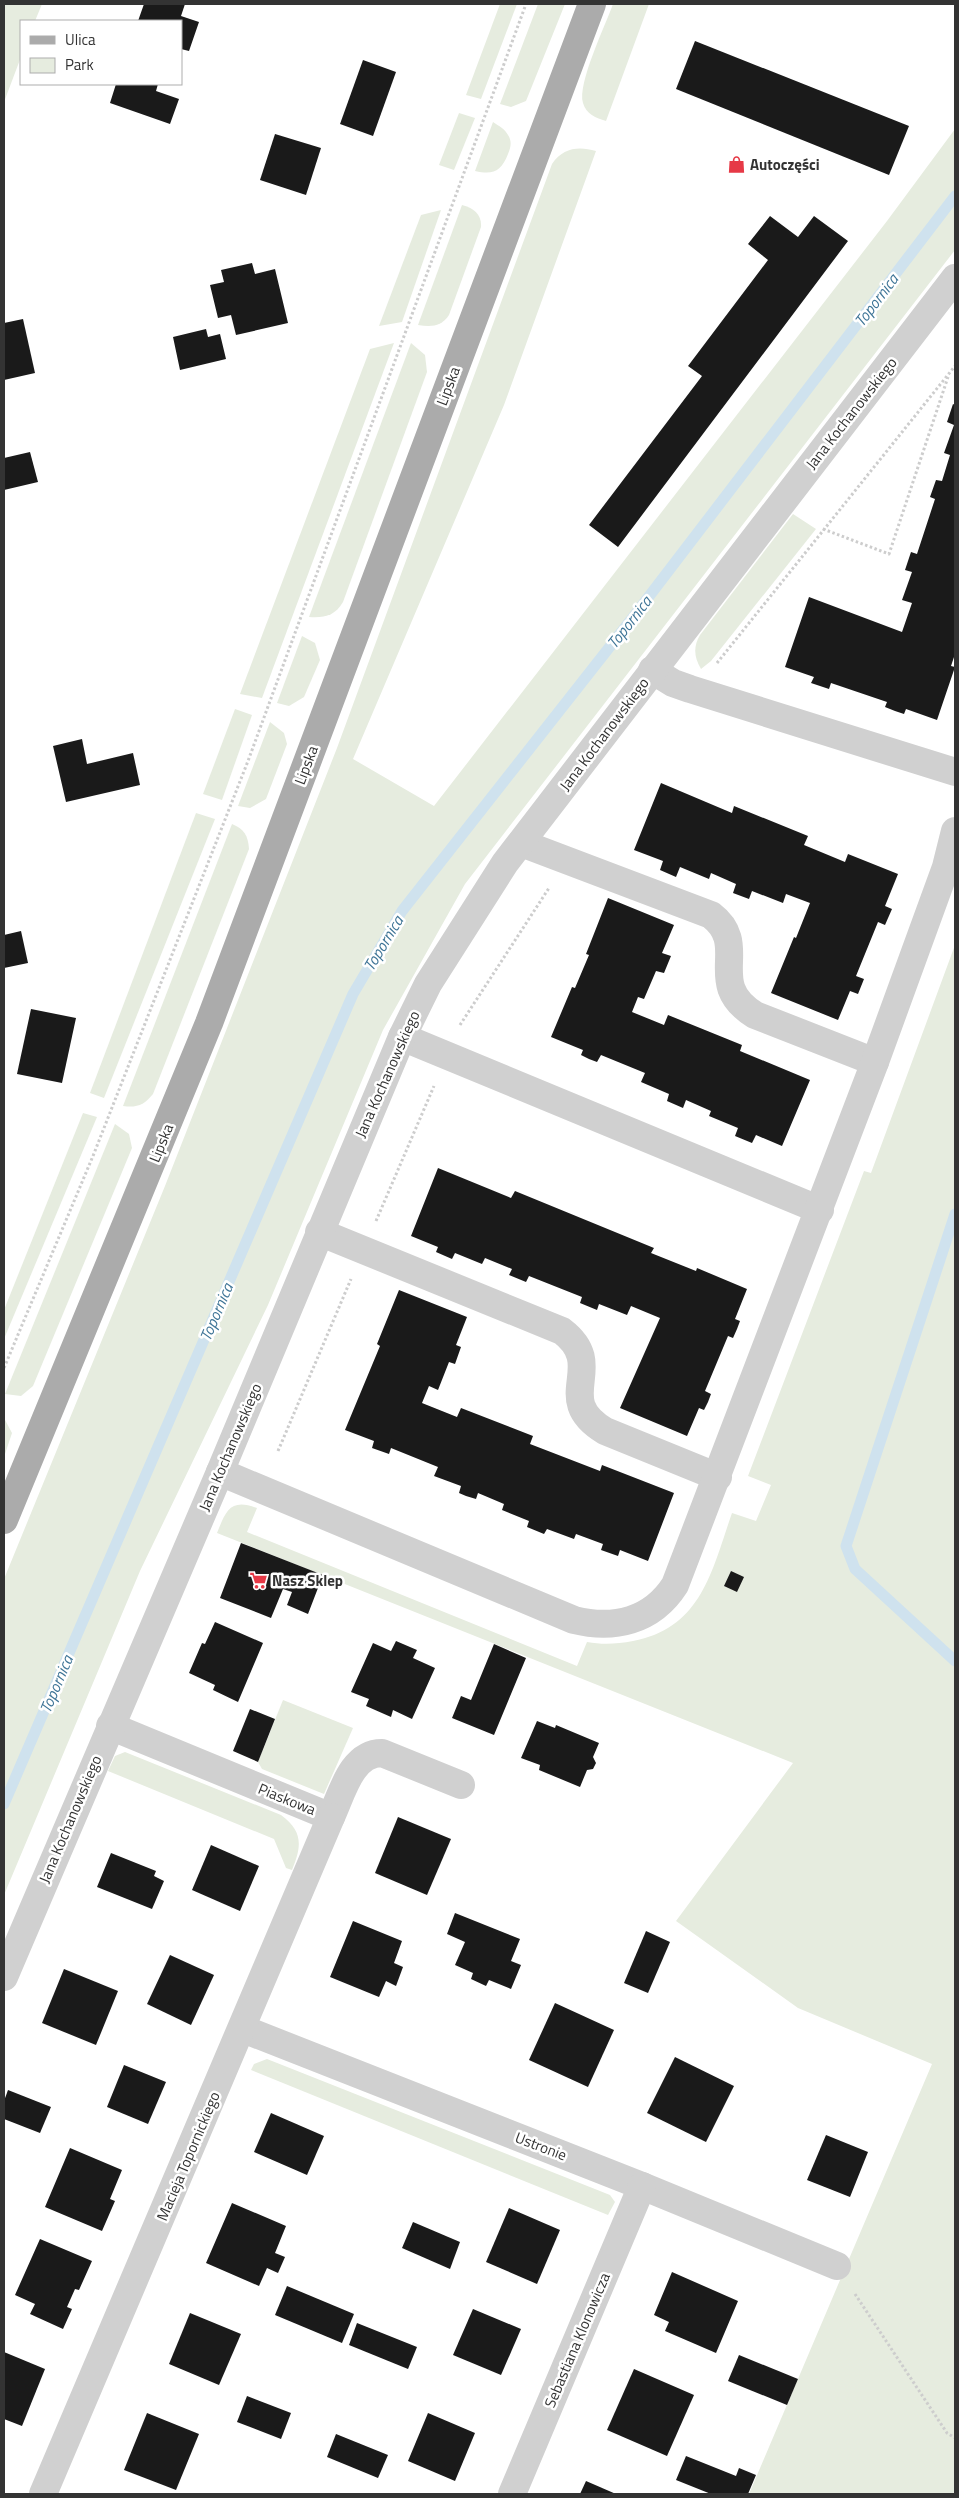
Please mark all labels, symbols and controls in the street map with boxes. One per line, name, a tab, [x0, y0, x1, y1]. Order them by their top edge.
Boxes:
legend	[20, 20, 182, 85]
text: Ulica	[65, 28, 96, 51]
text: Park	[65, 53, 94, 76]
place label: Autoczęści	[750, 153, 820, 176]
shop icon: Autoczęści	[726, 154, 746, 174]
water label: Topornica	[848, 268, 904, 331]
street label: Jana Kochanowskiego	[800, 352, 902, 474]
street label: Lipska	[430, 363, 466, 409]
water label: Topornica	[601, 590, 658, 653]
street label: Jana Kochanowskiego	[554, 672, 654, 796]
street label: Lipska	[288, 742, 324, 788]
water label: Topornica	[357, 910, 409, 975]
street label: Jana Kochanowskiego	[349, 1007, 425, 1141]
street label: Lipska	[143, 1120, 179, 1166]
water label: Topornica	[193, 1278, 239, 1345]
street label: Jana Kochanowskiego	[193, 1379, 267, 1515]
place label: Nasz Sklep	[272, 1569, 343, 1592]
supermarket icon: Nasz Sklep	[248, 1570, 268, 1590]
water label: Topornica	[33, 1650, 79, 1717]
street label: Jana Kochanowskiego	[33, 1751, 107, 1887]
street label: Piaskowa	[255, 1777, 320, 1821]
street label: Macieja Topornickiego	[150, 2088, 226, 2224]
street label: Ustronie	[512, 2126, 570, 2166]
street label: Sebastiana Klonowicza	[538, 2269, 616, 2411]

